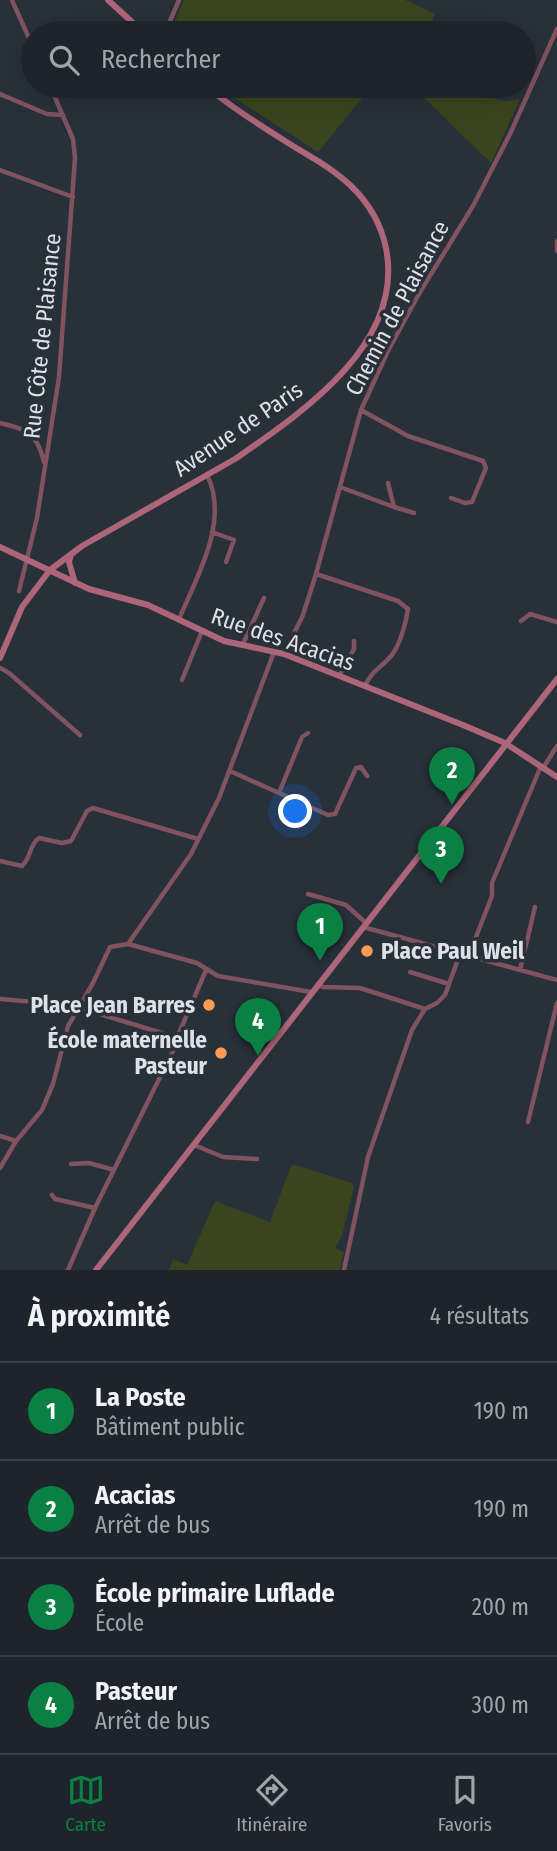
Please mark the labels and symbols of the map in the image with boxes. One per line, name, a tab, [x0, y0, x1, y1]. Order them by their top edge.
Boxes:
street label: Chemin de Plaisance	[339, 216, 455, 400]
street label: Rue Côte de Plaisance	[17, 232, 67, 440]
street label: Avenue de Paris	[168, 376, 308, 482]
street label: Rue des Acacias	[208, 601, 359, 677]
pin: 2	[429, 747, 475, 805]
your location	[278, 794, 312, 828]
pin: 3	[418, 826, 464, 884]
pin: 1	[297, 903, 343, 961]
place label: Place Paul Weil	[381, 937, 525, 965]
marker: Place Paul Weil	[359, 943, 375, 959]
place label: Place Jean Barres	[30, 991, 195, 1019]
marker: Place Jean Barres	[201, 997, 217, 1013]
pin: 4	[235, 998, 281, 1056]
place label: École maternelle Pasteur	[48, 1025, 208, 1080]
marker: École maternelle Pasteur	[213, 1045, 229, 1061]

